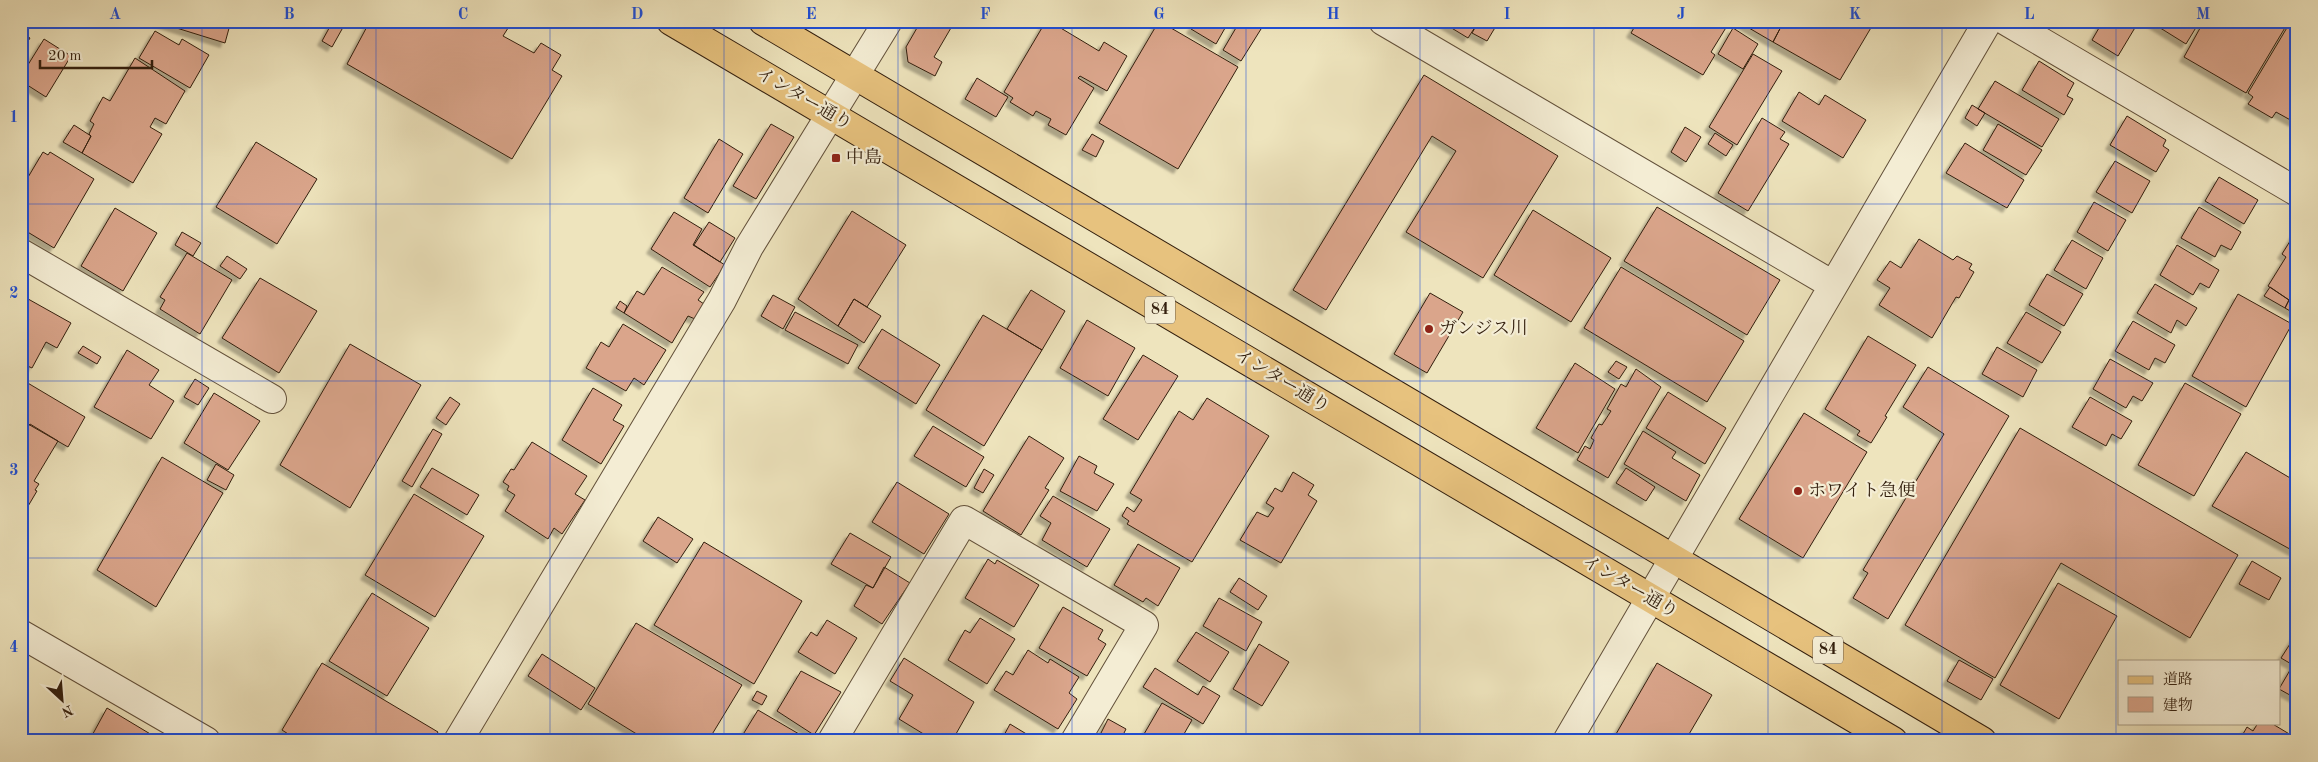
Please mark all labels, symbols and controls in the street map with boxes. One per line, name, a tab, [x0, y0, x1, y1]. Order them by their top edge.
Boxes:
text: A	[109, 7, 121, 23]
text: B	[283, 7, 295, 23]
text: C	[458, 7, 468, 23]
text: D	[631, 7, 643, 23]
text: E	[805, 7, 817, 23]
text: F	[980, 7, 991, 23]
text: G	[1153, 7, 1165, 23]
text: H	[1326, 7, 1340, 23]
text: I	[1503, 7, 1511, 23]
text: J	[1677, 7, 1686, 23]
text: K	[1849, 7, 1861, 23]
text: L	[2024, 7, 2035, 23]
text: M	[2196, 7, 2210, 23]
scale bar	[40, 38, 152, 70]
text: 20 m	[48, 49, 82, 64]
street label: インター通り	[753, 64, 855, 134]
text: 1	[9, 110, 19, 126]
place label: 中島	[846, 147, 882, 167]
marker: 中島	[830, 152, 842, 164]
text: 2	[9, 286, 19, 302]
road number: 84	[1145, 296, 1175, 324]
place label: ガンジス川	[1439, 319, 1528, 338]
marker: ガンジス川	[1423, 323, 1435, 335]
street label: インター通り	[1231, 345, 1333, 416]
text: 3	[9, 463, 19, 479]
place label: ホワイト急便	[1808, 480, 1915, 500]
marker: ホワイト急便	[1792, 485, 1804, 497]
street label: インター通り	[1579, 552, 1681, 622]
road number: 84	[1813, 636, 1843, 664]
text: 4	[9, 640, 19, 656]
legend	[2118, 660, 2280, 724]
text: 道路	[2163, 671, 2193, 688]
north arrow	[38, 674, 88, 724]
text: 建物	[2163, 697, 2193, 714]
text: N	[59, 702, 75, 720]

